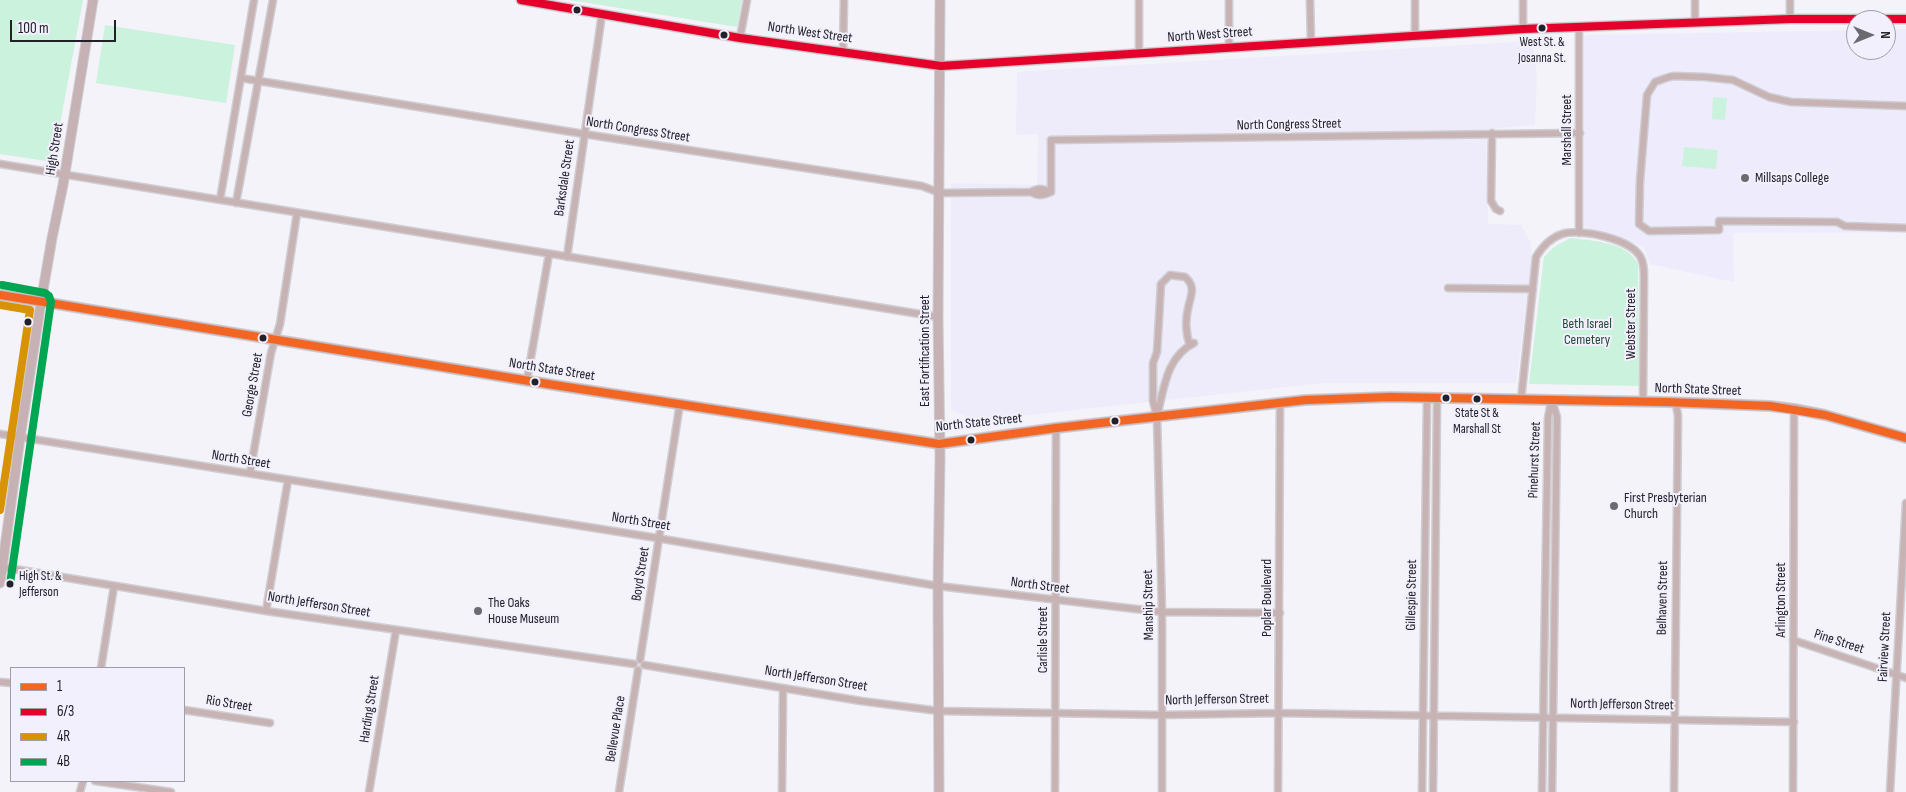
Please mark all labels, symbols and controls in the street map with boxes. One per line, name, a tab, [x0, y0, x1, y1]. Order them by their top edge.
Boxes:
unlabelled marker	[572, 5, 582, 15]
scale bar	[12, 10, 119, 42]
north arrow	[1846, 10, 1896, 60]
text: 100 m	[18, 19, 49, 38]
street label: North West Street	[767, 19, 853, 47]
marker: West St. & Josanna St.	[1537, 23, 1547, 33]
street label: North West Street	[1167, 24, 1253, 46]
unlabelled marker	[719, 30, 729, 40]
text: N	[1877, 31, 1894, 39]
place label: West St. & Josanna St.	[1518, 35, 1566, 66]
street label: Marshall Street	[1559, 95, 1575, 165]
street label: North Congress Street	[585, 114, 691, 146]
street label: North Congress Street	[1236, 116, 1342, 134]
street label: High Street	[43, 121, 67, 177]
street label: Barksdale Street	[551, 139, 579, 217]
place label: Millsaps College	[1755, 170, 1829, 186]
marker: Millsaps College	[1739, 172, 1751, 184]
street label: Webster Street	[1623, 289, 1639, 359]
street label: East Fortification Street	[917, 295, 933, 407]
park label: Beth Israel Cemetery	[1562, 316, 1612, 348]
unlabelled marker	[23, 317, 33, 327]
unlabelled marker	[258, 333, 268, 343]
street label: George Street	[239, 352, 267, 418]
street label: North State Street	[508, 355, 596, 385]
unlabelled marker	[530, 377, 540, 387]
street label: North State Street	[1654, 380, 1742, 400]
unlabelled marker	[1441, 393, 1451, 403]
marker: State St & Marshall St	[1472, 394, 1482, 404]
place label: State St & Marshall St	[1453, 406, 1501, 437]
street label: North State Street	[935, 410, 1023, 436]
unlabelled marker	[1110, 416, 1120, 426]
street label: Pinehurst Street	[1525, 421, 1545, 499]
unlabelled marker	[966, 435, 976, 445]
street label: North Street	[210, 447, 272, 473]
place label: First Presbyterian Church	[1624, 490, 1707, 522]
marker: First Presbyterian Church	[1608, 500, 1620, 512]
street label: North Street	[610, 509, 672, 535]
street label: Boyd Street	[628, 546, 654, 602]
street label: Poplar Boulevard	[1259, 559, 1275, 637]
street label: Gillespie Street	[1403, 559, 1421, 631]
street label: Belhaven Street	[1654, 561, 1672, 635]
street label: Arlington Street	[1773, 562, 1789, 638]
place label: High St. & Jefferson	[19, 569, 62, 600]
street label: Manship Street	[1140, 569, 1158, 641]
street label: North Street	[1010, 574, 1070, 598]
marker: High St. & Jefferson	[5, 579, 15, 589]
street label: North Jefferson Street	[266, 589, 372, 621]
place label: The Oaks House Museum	[488, 595, 559, 628]
marker: The Oaks House Museum	[472, 605, 484, 617]
street label: Carlisle Street	[1035, 607, 1051, 673]
street label: Fairview Street	[1875, 611, 1895, 683]
street label: Pine Street	[1812, 626, 1866, 658]
street label: North Jefferson Street	[763, 663, 869, 695]
legend	[10, 667, 185, 782]
street label: Harding Street	[356, 674, 384, 744]
text: 1	[57, 677, 62, 696]
street label: North Jefferson Street	[1165, 691, 1269, 709]
street label: Rio Street	[205, 692, 253, 716]
street label: Bellevue Place	[602, 695, 630, 763]
street label: North Jefferson Street	[1570, 696, 1674, 714]
text: 6/3	[57, 702, 74, 721]
text: 4R	[57, 727, 70, 746]
text: 4B	[57, 752, 70, 771]

